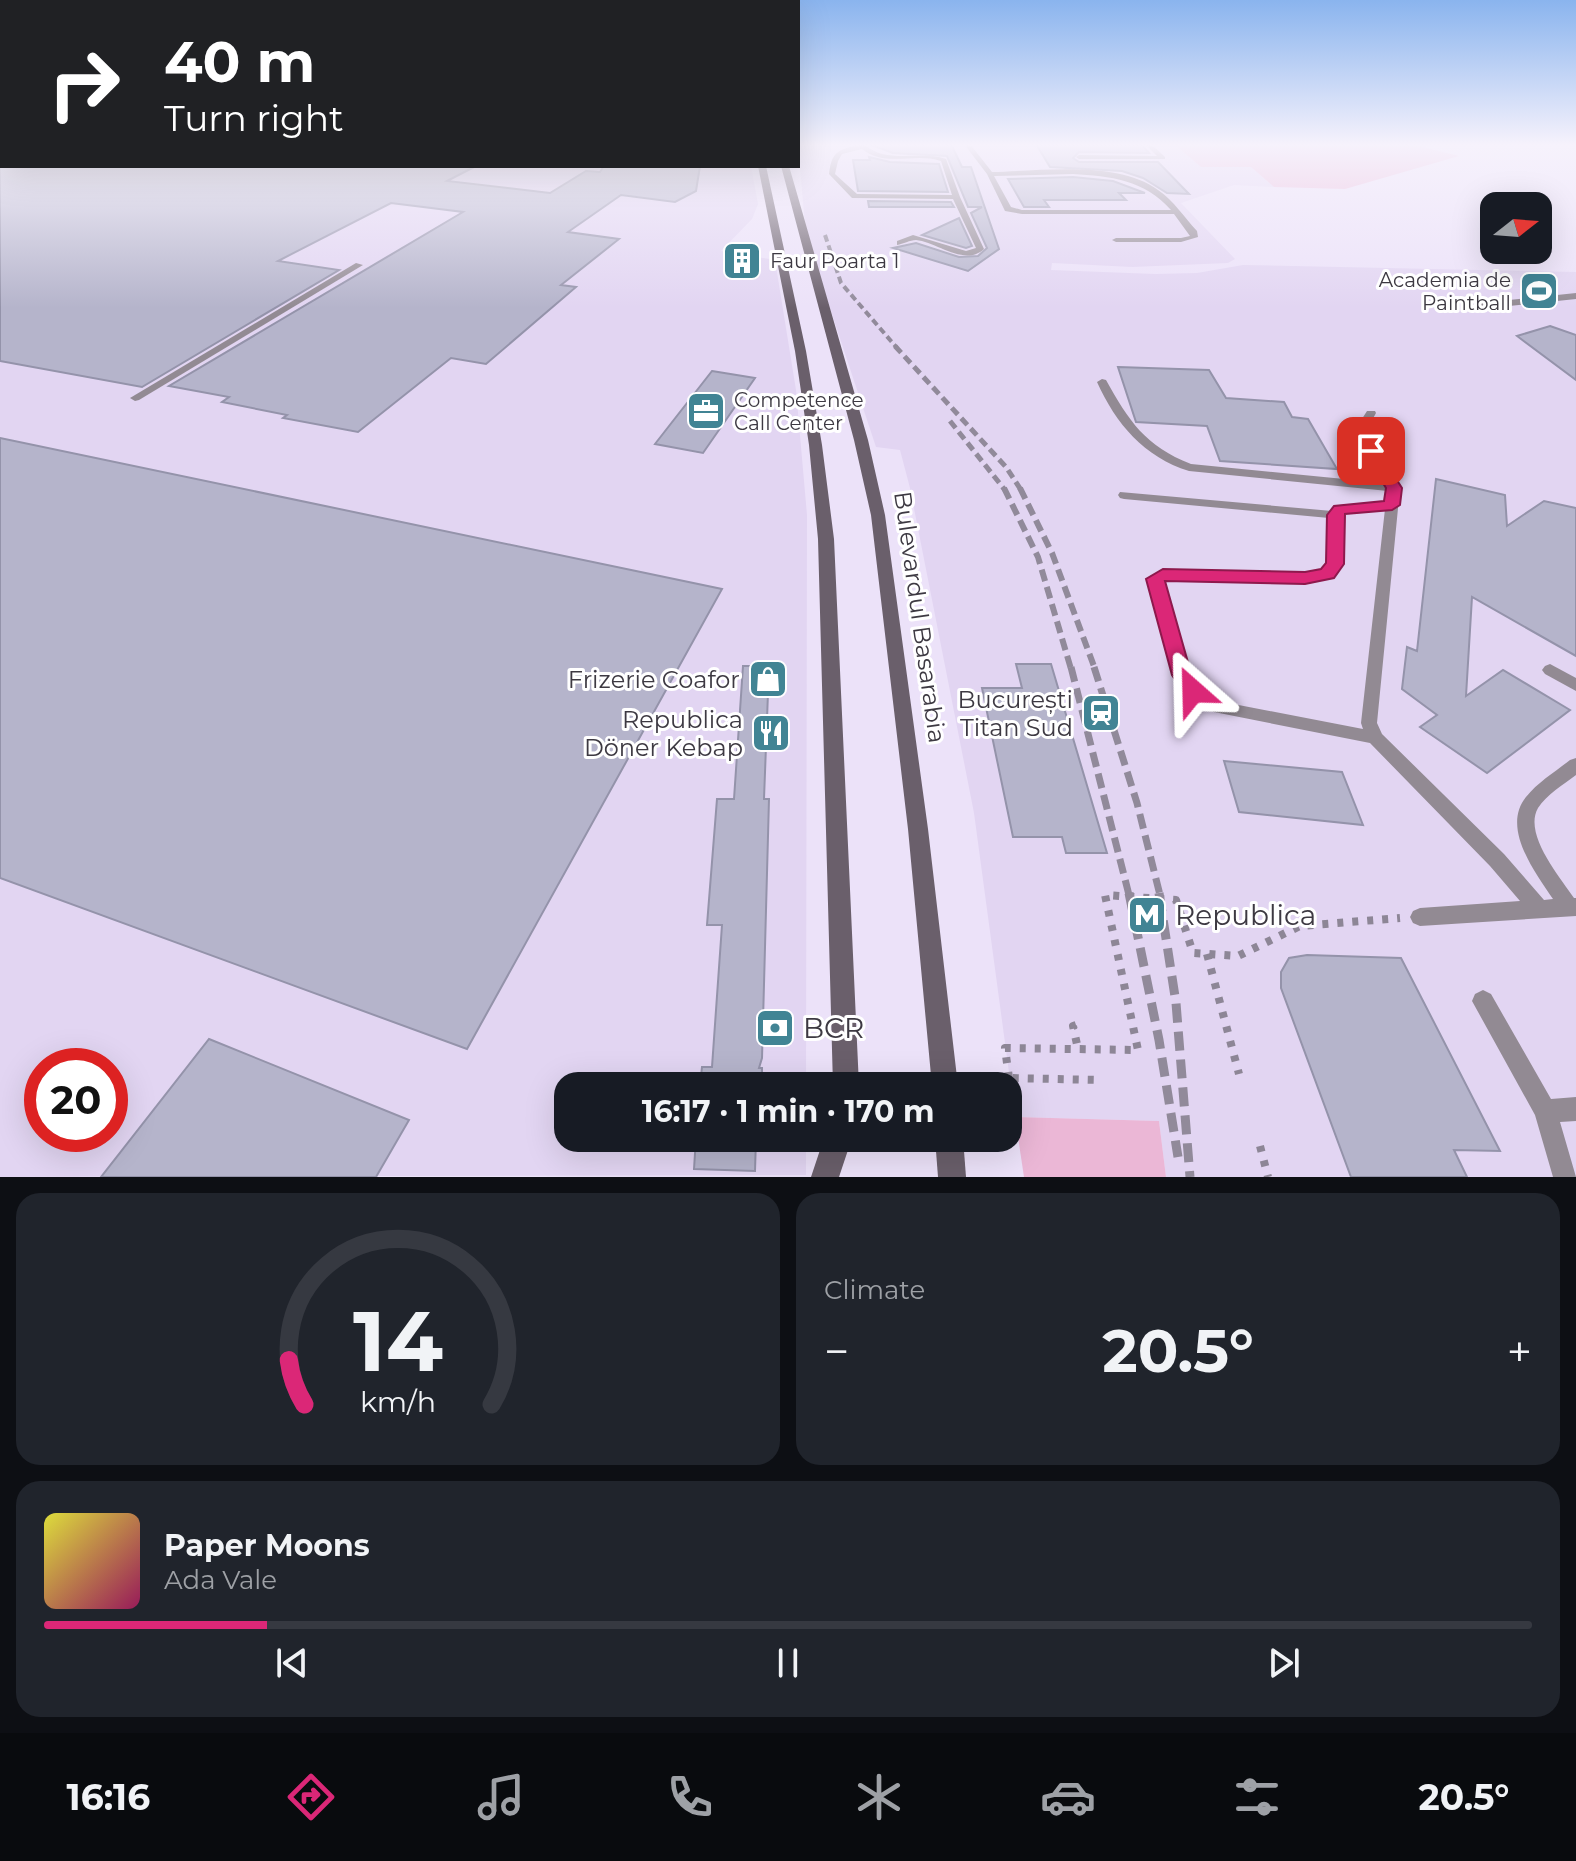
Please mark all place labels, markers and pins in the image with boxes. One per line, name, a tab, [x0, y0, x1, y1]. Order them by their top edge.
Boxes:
building icon: Faur Poarta 1	[721, 240, 763, 282]
place label: Faur Poarta 1	[770, 249, 899, 273]
place label: Academia de Paintball	[1379, 268, 1511, 315]
sports icon: Academia de Paintball	[1518, 270, 1560, 312]
place label: Competence Call Center	[734, 388, 864, 435]
office icon: Competence Call Center	[685, 390, 727, 432]
pin	[1337, 417, 1405, 485]
shop icon: Frizerie Coafor	[747, 658, 789, 700]
place label: Frizerie Coafor	[568, 665, 740, 694]
place label: București Titan Sud	[957, 685, 1073, 742]
station icon: București Titan Sud	[1080, 692, 1122, 734]
place label: Republica Döner Kebap	[584, 705, 743, 762]
restaurant icon: Republica Döner Kebap	[750, 712, 792, 754]
metro station icon: Republica	[1126, 894, 1168, 936]
place label: Republica	[1175, 898, 1316, 932]
bank icon: BCR	[754, 1007, 796, 1049]
place label: BCR	[803, 1011, 864, 1045]

